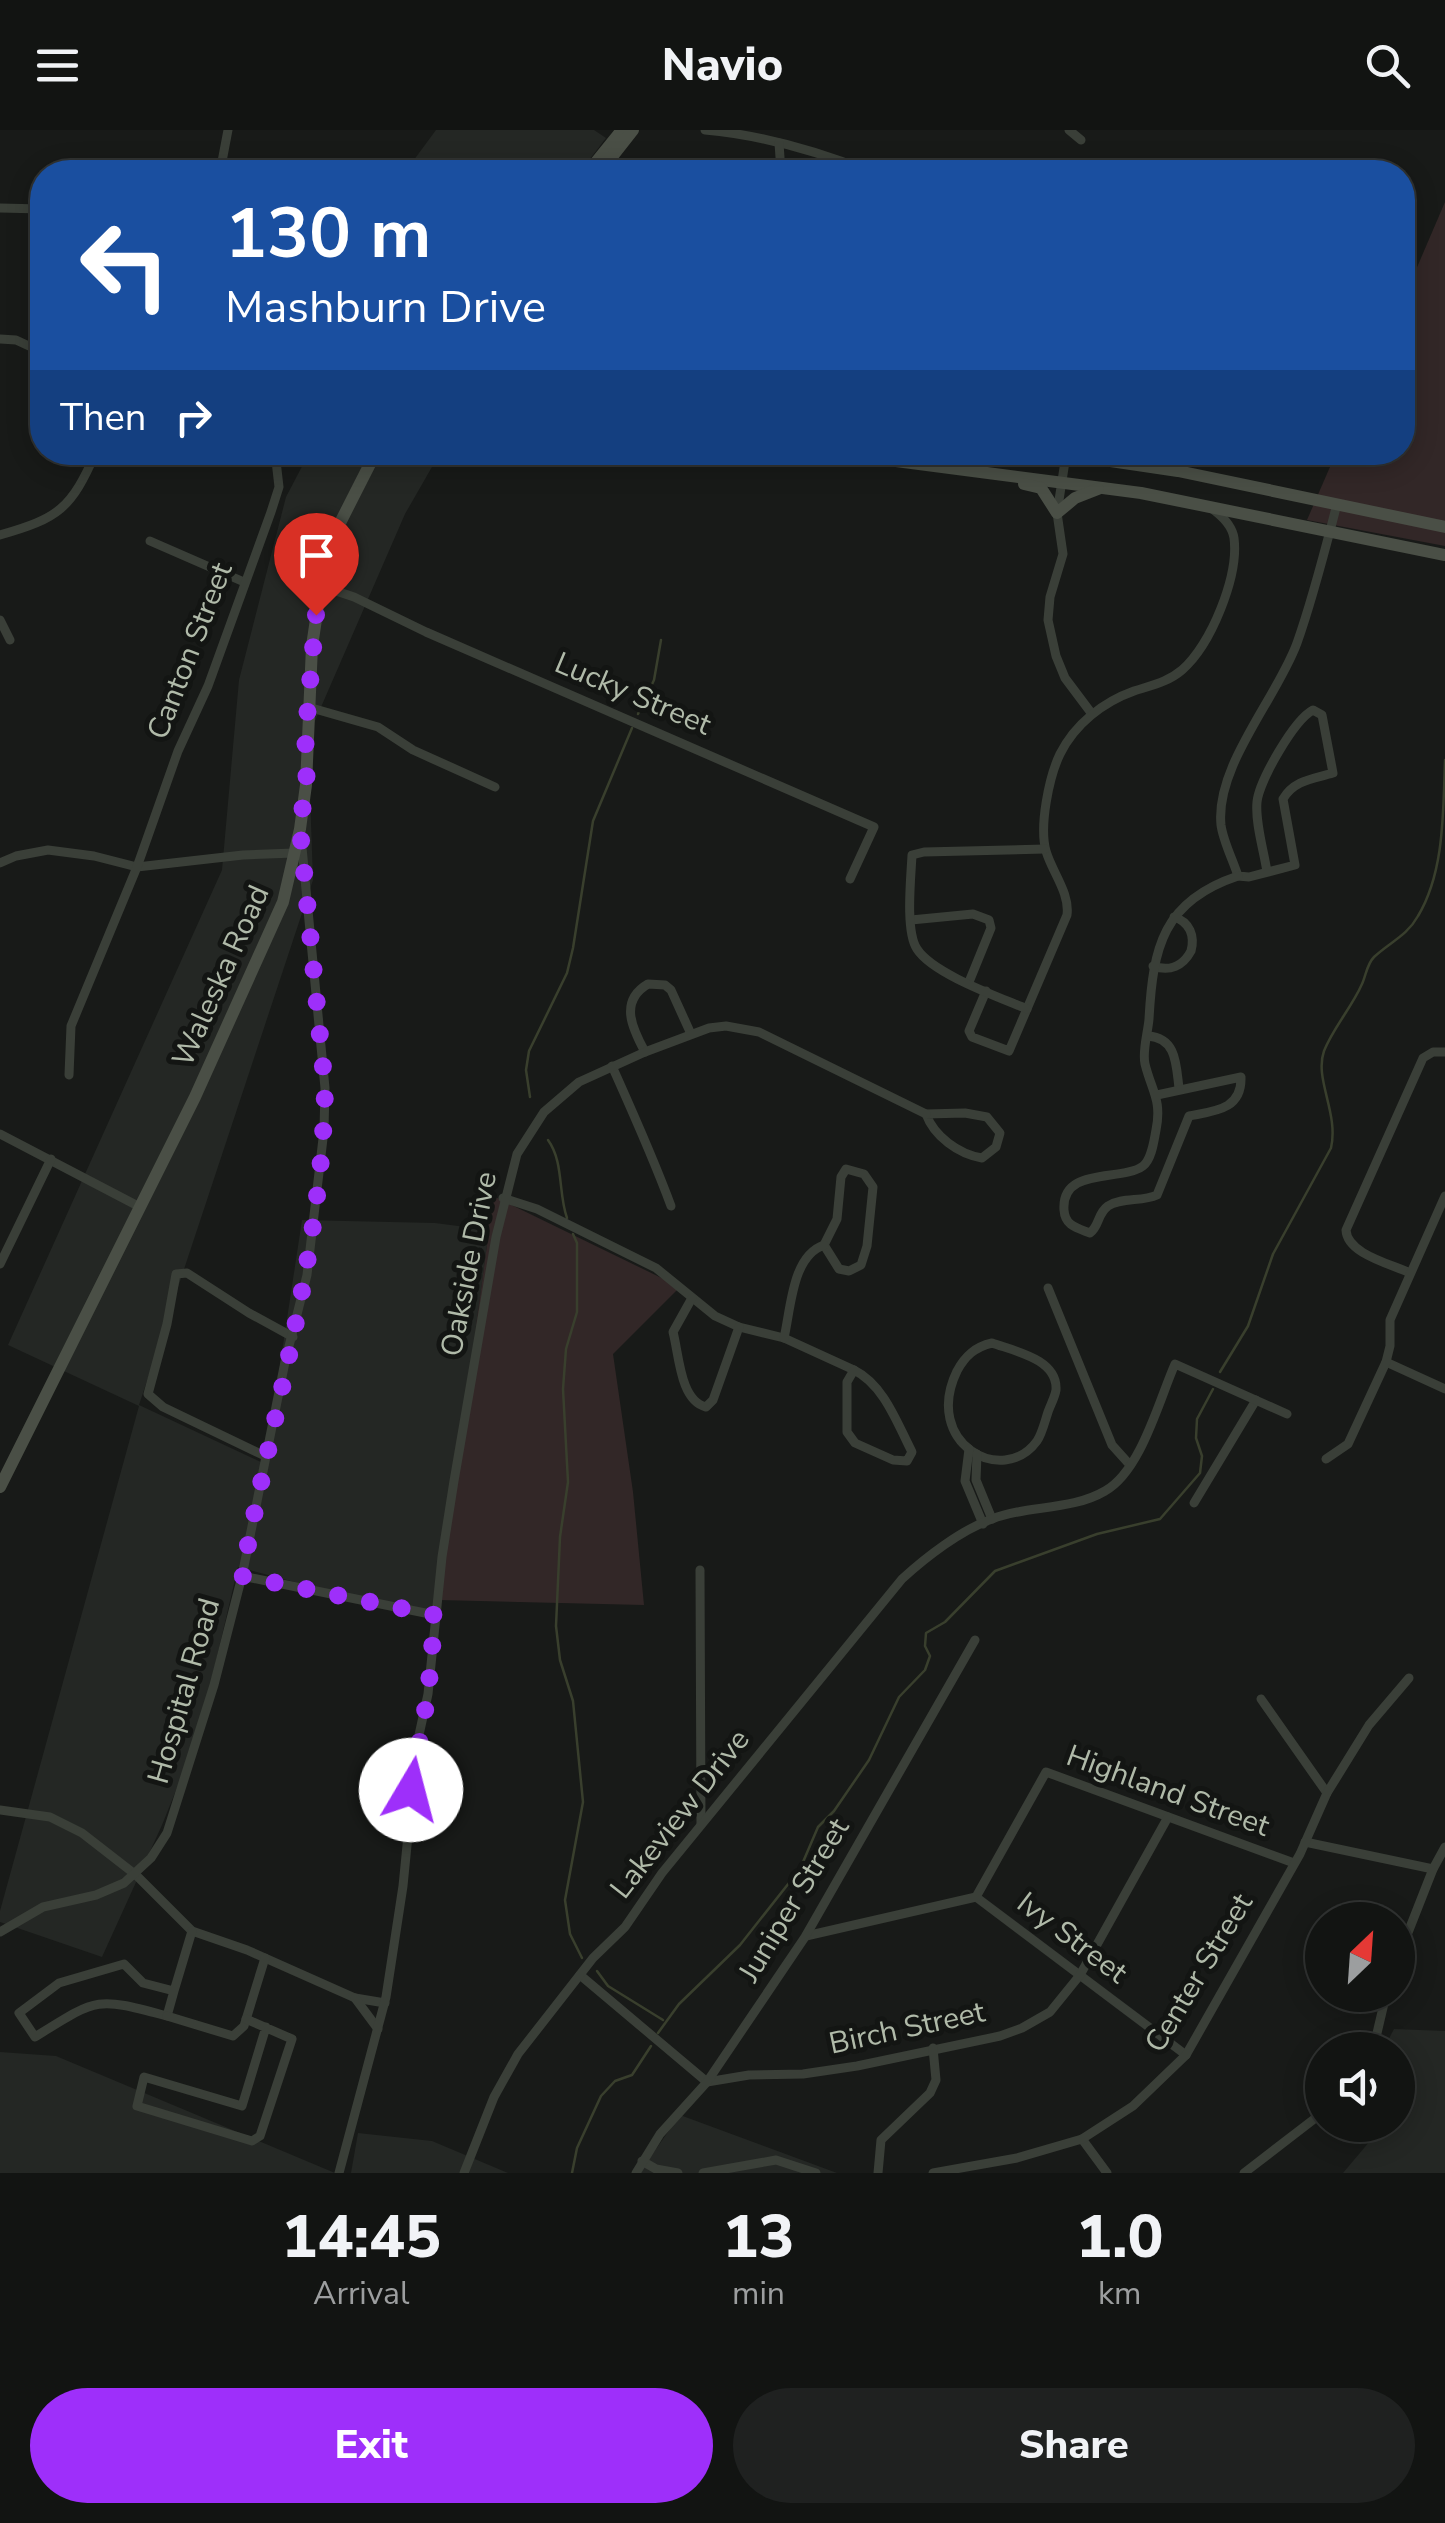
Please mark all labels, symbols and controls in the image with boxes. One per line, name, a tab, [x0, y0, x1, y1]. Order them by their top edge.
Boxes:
text: Navio	[662, 35, 783, 96]
icon: menu	[30, 38, 85, 93]
icon: search	[1360, 38, 1415, 93]
text: 130 m	[225, 186, 431, 282]
icon: left	[60, 200, 190, 330]
text: Mashburn Drive	[225, 277, 546, 338]
icon: right	[166, 390, 221, 445]
text: Then	[60, 392, 146, 443]
pin	[274, 513, 359, 616]
icon: arrive	[289, 528, 344, 583]
street label: Canton Street	[137, 556, 243, 745]
street label: Lucky Street	[548, 643, 718, 746]
street label: Waleska Road	[163, 879, 279, 1073]
street label: Oakside Drive	[431, 1168, 507, 1360]
street label: Hospital Road	[138, 1593, 230, 1789]
street label: Lakeview Drive	[601, 1721, 759, 1907]
street label: Highland Street	[1061, 1735, 1276, 1847]
position arrow	[359, 1738, 463, 1842]
street label: Juniper Street	[728, 1810, 859, 1990]
street label: Ivy Street	[1008, 1883, 1136, 1993]
street label: Center Street	[1135, 1885, 1263, 2060]
north arrow	[1305, 1902, 1415, 2012]
map controls	[1305, 1902, 1415, 2142]
street label: Birch Street	[825, 1991, 989, 2065]
button: sound	[1305, 2032, 1415, 2142]
text: 14:45	[281, 2196, 441, 2278]
text: 13	[722, 2196, 794, 2278]
text: 1.0	[1076, 2196, 1164, 2278]
text: Arrival	[313, 2272, 409, 2315]
text: min	[732, 2272, 785, 2315]
text: km	[1098, 2272, 1141, 2315]
button: Exit	[30, 2388, 713, 2503]
button: Share	[733, 2388, 1415, 2503]

